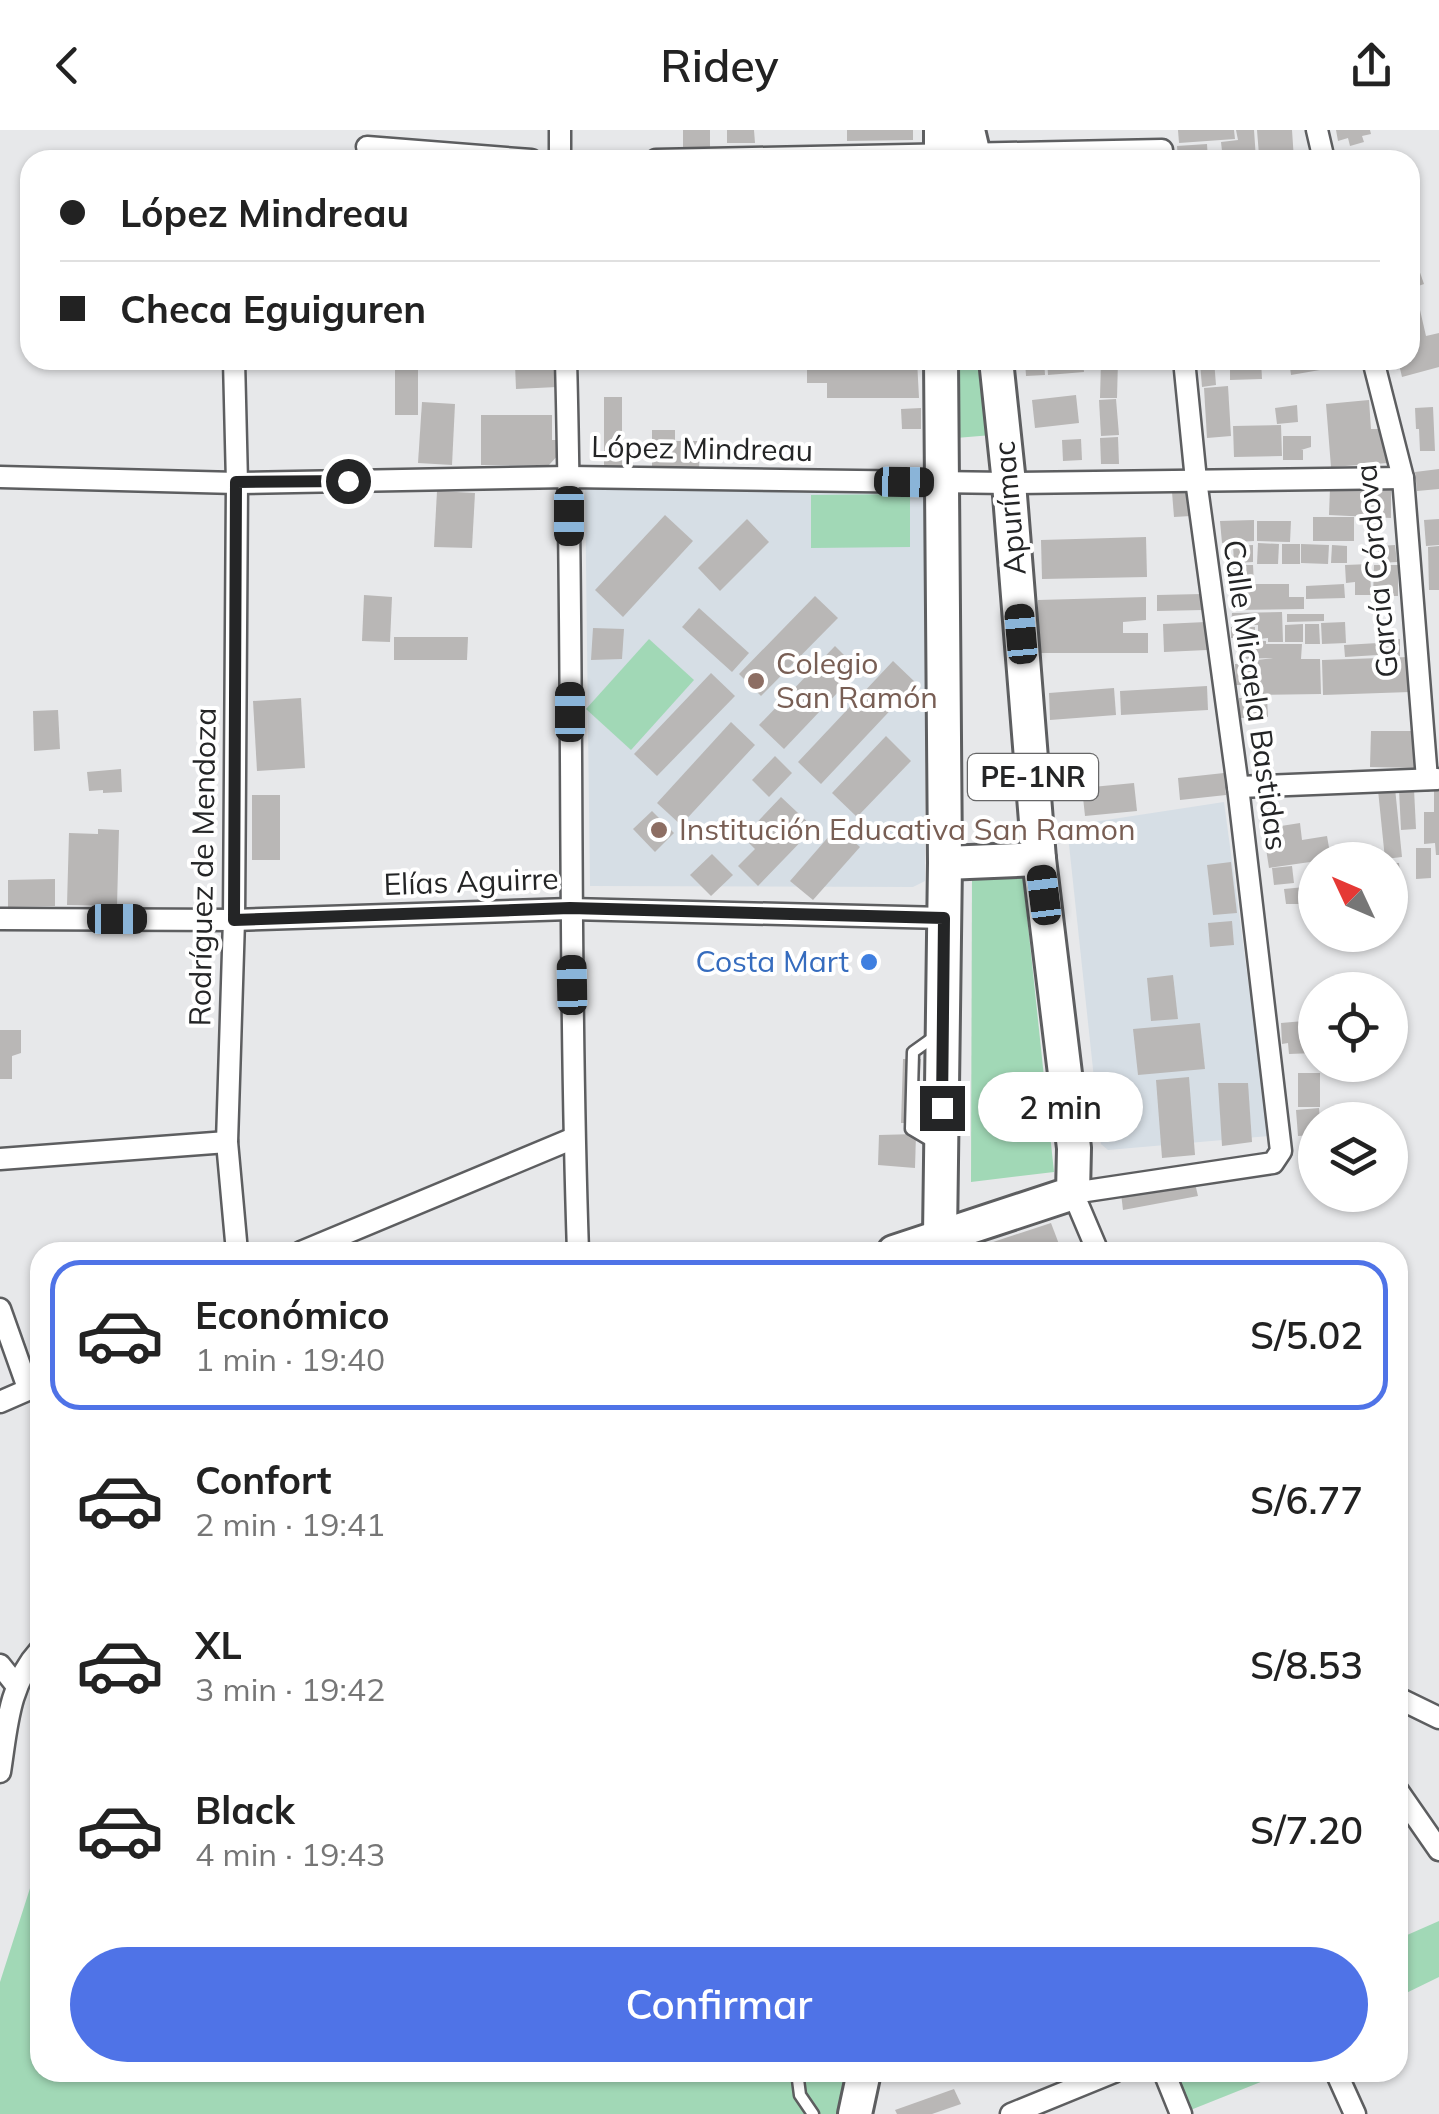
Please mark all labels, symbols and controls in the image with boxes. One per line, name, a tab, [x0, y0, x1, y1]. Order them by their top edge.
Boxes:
text: Ridey	[660, 37, 779, 93]
icon: back	[40, 38, 95, 93]
icon: share	[1344, 38, 1399, 93]
text: López Mindreau	[120, 189, 409, 237]
text: Checa Eguiguren	[120, 285, 426, 333]
street label: López Mindreau	[591, 427, 813, 469]
street label: Apurímac	[984, 439, 1034, 577]
route start	[326, 459, 371, 504]
street label: García Córdova	[1346, 463, 1406, 680]
car	[874, 466, 934, 498]
car	[554, 486, 584, 546]
street label: Calle Micaela Bastidas	[1215, 537, 1297, 852]
car	[1003, 603, 1039, 665]
place label: Colegio San Ramón	[776, 644, 938, 716]
marker: Colegio San Ramón	[745, 670, 767, 692]
car	[555, 682, 585, 742]
street label: Rodríguez de Mendoza	[180, 707, 224, 1027]
road number: PE-1NR	[968, 754, 1098, 800]
place label: Institución Educativa San Ramon	[679, 810, 1136, 848]
marker: Institución Educativa San Ramon	[648, 819, 670, 841]
north arrow	[1298, 842, 1408, 952]
map controls	[1298, 842, 1408, 1212]
street label: Elías Aguirre	[383, 859, 559, 903]
car	[1025, 863, 1063, 927]
car	[87, 904, 147, 934]
place label: Costa Mart	[695, 942, 849, 980]
marker: Costa Mart	[858, 951, 880, 973]
car	[556, 955, 588, 1015]
button: locate	[1298, 972, 1408, 1082]
callout: 2 min	[977, 1073, 1142, 1143]
route end	[920, 1086, 965, 1131]
text: 2 min	[1019, 1087, 1102, 1127]
button: layers	[1298, 1102, 1408, 1212]
icon: car	[75, 1290, 165, 1380]
text: Económico	[195, 1291, 390, 1339]
text: S/5.02	[1250, 1311, 1363, 1359]
text: 1 min · 19:40	[195, 1339, 385, 1379]
icon: car	[75, 1455, 165, 1545]
text: Confort	[195, 1456, 332, 1504]
text: S/6.77	[1250, 1476, 1363, 1524]
text: 2 min · 19:41	[195, 1504, 385, 1544]
icon: car	[75, 1620, 165, 1710]
text: XL	[195, 1621, 242, 1669]
text: S/8.53	[1250, 1641, 1363, 1689]
text: 3 min · 19:42	[195, 1669, 385, 1709]
icon: car	[75, 1785, 165, 1875]
text: Black	[195, 1786, 295, 1834]
text: S/7.20	[1250, 1806, 1363, 1854]
text: 4 min · 19:43	[195, 1834, 385, 1874]
button: Confirmar	[70, 1947, 1368, 2062]

